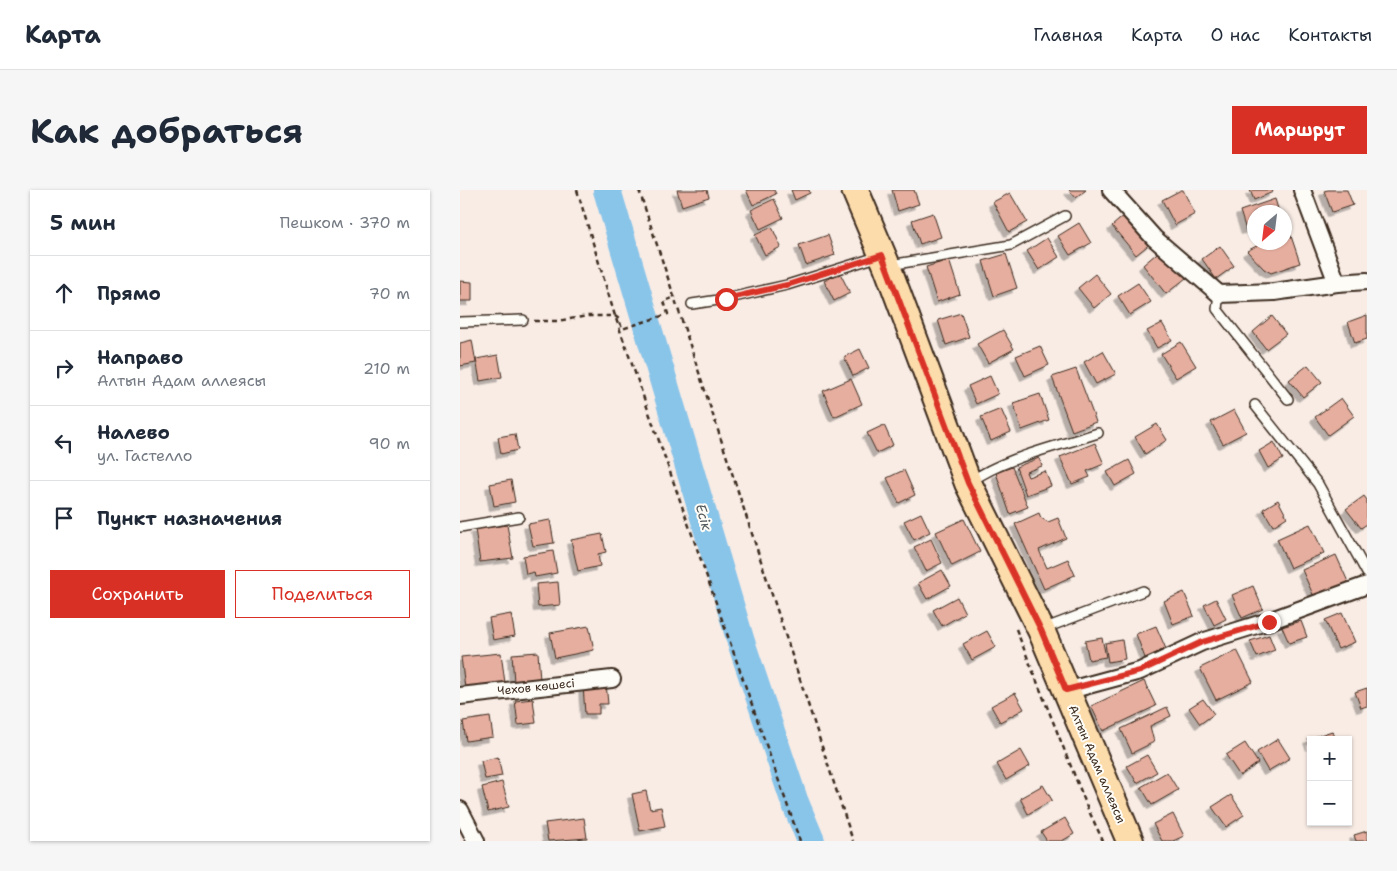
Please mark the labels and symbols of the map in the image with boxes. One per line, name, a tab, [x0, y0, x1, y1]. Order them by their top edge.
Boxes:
north arrow	[1247, 205, 1292, 250]
route start	[715, 288, 738, 311]
water label: Есік	[692, 502, 716, 533]
route end	[1258, 611, 1281, 634]
street label: Чехов көшесі	[497, 675, 575, 699]
street label: Алтын Адам аллеясы	[1065, 702, 1129, 826]

